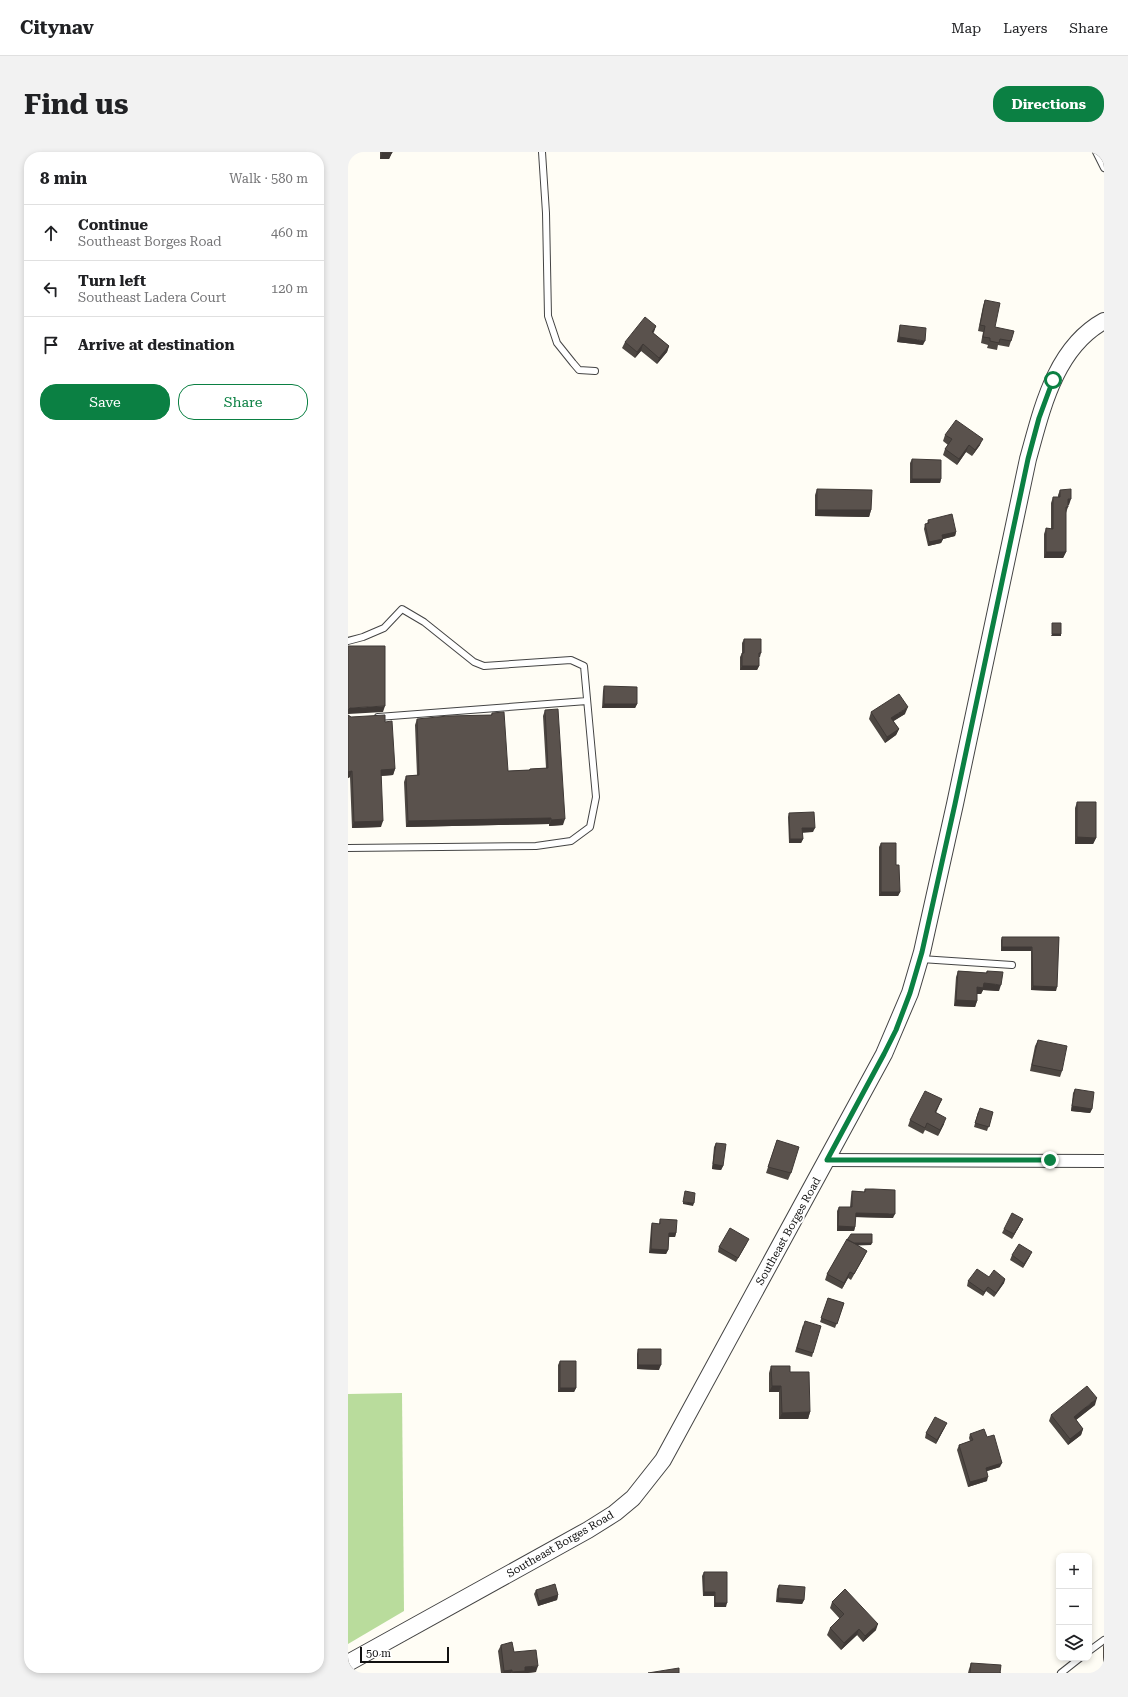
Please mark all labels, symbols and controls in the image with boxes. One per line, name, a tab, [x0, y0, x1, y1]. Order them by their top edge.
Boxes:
text: Citynav	[20, 16, 94, 39]
text: Map	[951, 20, 981, 36]
text: Layers	[1003, 20, 1047, 36]
text: Share	[1069, 20, 1108, 36]
button: Directions	[993, 86, 1104, 122]
text: Find us	[24, 88, 128, 121]
text: 8 min	[40, 168, 87, 188]
text: Walk · 580 m	[229, 171, 308, 186]
text: Continue	[78, 216, 148, 234]
icon: ahead	[40, 222, 62, 244]
text: 460 m	[271, 225, 308, 240]
text: Southeast Borges Road	[78, 234, 222, 249]
text: Turn left	[78, 272, 146, 290]
icon: left	[40, 278, 62, 300]
text: 120 m	[271, 281, 308, 296]
text: Southeast Ladera Court	[78, 290, 226, 305]
icon: arrive	[40, 334, 62, 356]
text: Arrive at destination	[78, 336, 234, 354]
route start	[1044, 371, 1062, 389]
button: Save	[40, 384, 170, 420]
button: Share	[178, 384, 308, 420]
route end	[1041, 1151, 1059, 1169]
street label: Southeast Borges Road	[753, 1175, 824, 1288]
street label: Southeast Borges Road	[504, 1508, 616, 1580]
map controls	[1056, 1553, 1092, 1661]
button: +	[1056, 1553, 1092, 1589]
button: −	[1056, 1589, 1092, 1625]
button: layers	[1056, 1625, 1092, 1661]
scale bar	[360, 1645, 449, 1664]
text: 50 m	[366, 1647, 391, 1660]

